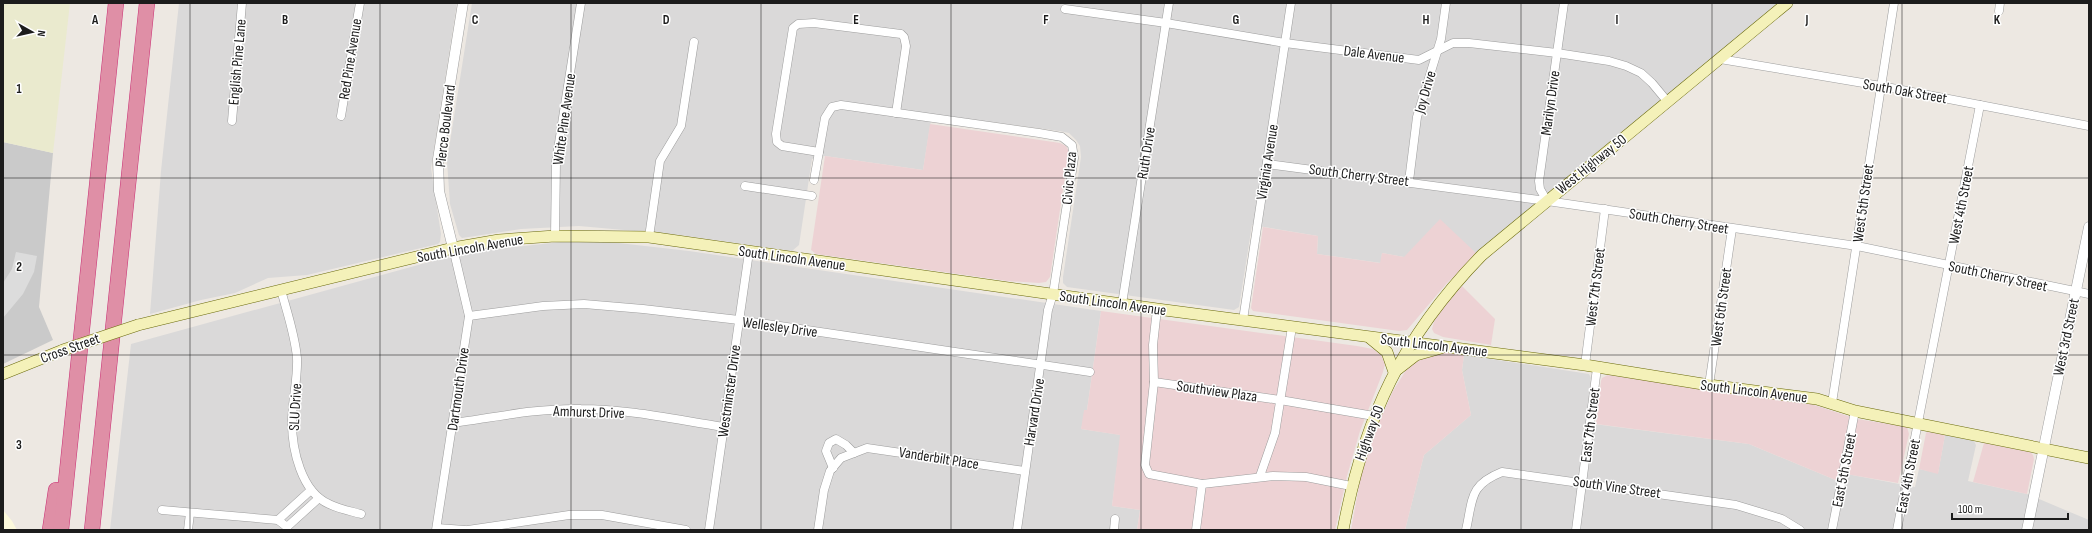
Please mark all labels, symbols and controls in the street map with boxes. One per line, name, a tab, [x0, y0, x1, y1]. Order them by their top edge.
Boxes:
north arrow	[12, 12, 52, 52]
text: A	[91, 12, 99, 28]
text: B	[282, 12, 288, 28]
text: C	[472, 12, 479, 28]
text: D	[663, 12, 670, 28]
text: E	[853, 12, 859, 28]
text: F	[1043, 12, 1049, 28]
text: G	[1233, 12, 1240, 28]
text: H	[1423, 12, 1430, 28]
text: I	[1616, 12, 1619, 28]
text: J	[1805, 12, 1809, 28]
text: K	[1994, 12, 2001, 28]
street label: Red Pine Avenue	[335, 17, 366, 101]
street label: English Pine Lane	[224, 18, 251, 106]
text: N	[35, 30, 48, 37]
street label: Dale Avenue	[1343, 41, 1405, 68]
street label: Joy Drive	[1410, 69, 1441, 117]
street label: Marilyn Drive	[1537, 69, 1564, 137]
street label: White Pine Avenue	[549, 72, 580, 166]
street label: South Oak Street	[1861, 75, 1949, 108]
text: 1	[16, 81, 22, 97]
street label: Pierce Boulevard	[431, 84, 460, 168]
street label: Virginia Avenue	[1252, 123, 1283, 201]
street label: Ruth Drive	[1133, 126, 1160, 181]
street label: West Highway 50	[1552, 130, 1631, 199]
street label: Civic Plaza	[1058, 151, 1081, 205]
street label: South Cherry Street	[1308, 160, 1410, 191]
street label: West 5th Street	[1849, 162, 1878, 243]
street label: West 4th Street	[1945, 164, 1978, 246]
street label: South Cherry Street	[1628, 204, 1730, 239]
street label: South Lincoln Avenue	[416, 230, 525, 267]
street label: South Lincoln Avenue	[737, 242, 846, 275]
street label: West 7th Street	[1581, 246, 1610, 327]
street label: South Cherry Street	[1947, 257, 2049, 296]
text: 2	[16, 259, 22, 275]
street label: West 6th Street	[1707, 266, 1736, 348]
street label: South Lincoln Avenue	[1058, 287, 1167, 320]
street label: West 3rd Street	[2049, 296, 2084, 377]
street label: Wellesley Drive	[741, 313, 819, 342]
street label: Cross Street	[38, 329, 103, 368]
street label: South Lincoln Avenue	[1379, 330, 1488, 361]
street label: Westminster Drive	[714, 344, 745, 438]
street label: Dartmouth Drive	[443, 346, 474, 432]
street label: Southview Plaza	[1175, 376, 1259, 407]
street label: South Lincoln Avenue	[1699, 376, 1808, 407]
street label: Harvard Drive	[1020, 377, 1049, 447]
street label: SLU Drive	[285, 383, 306, 431]
street label: East 7th Street	[1576, 386, 1605, 464]
street label: Amhurst Drive	[552, 402, 625, 423]
street label: Highway 50	[1351, 403, 1388, 463]
street label: East 5th Street	[1828, 431, 1861, 509]
text: 3	[16, 437, 22, 453]
street label: East 4th Street	[1892, 437, 1925, 515]
street label: Vanderbilt Place	[898, 443, 980, 474]
street label: South Vine Street	[1572, 472, 1662, 503]
scale bar	[1952, 495, 2068, 521]
text: 100 m	[1958, 502, 1983, 517]

